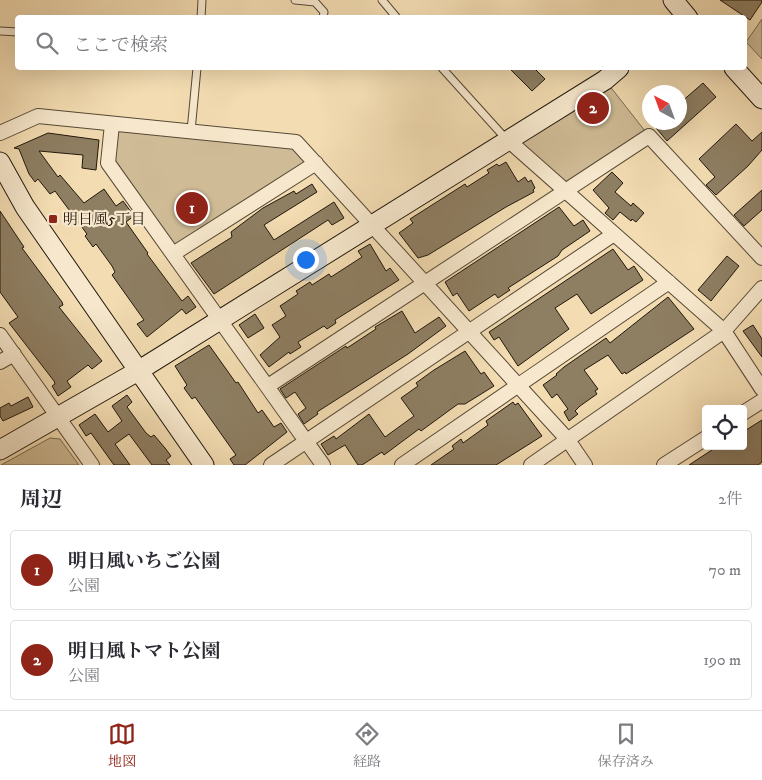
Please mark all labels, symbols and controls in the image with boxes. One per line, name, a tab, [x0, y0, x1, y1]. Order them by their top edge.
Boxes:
search box	[15, 15, 747, 70]
icon: search	[33, 29, 61, 57]
text: ここで検索	[73, 34, 168, 57]
north arrow	[642, 85, 687, 130]
pin: 2	[577, 89, 609, 127]
pin: 1	[176, 189, 208, 227]
place label: 明日風5丁目	[63, 210, 145, 229]
marker: 明日風5丁目	[47, 213, 59, 225]
your location	[293, 247, 319, 273]
map controls	[702, 405, 747, 450]
button: locate	[702, 405, 747, 450]
text: 周辺	[20, 487, 62, 513]
text: 2件	[718, 489, 742, 509]
text: 明日風いちご公園	[68, 550, 220, 573]
text: 1	[34, 560, 40, 580]
text: 70 m	[709, 560, 741, 580]
text: 公園	[68, 576, 100, 596]
text: 明日風トマト公園	[68, 640, 220, 663]
text: 2	[33, 650, 41, 670]
text: 190 m	[703, 650, 741, 670]
text: 公園	[68, 666, 100, 686]
tab: 地図	[108, 720, 136, 771]
tab: 経路	[353, 720, 381, 771]
tab: 保存済み	[598, 720, 654, 771]

